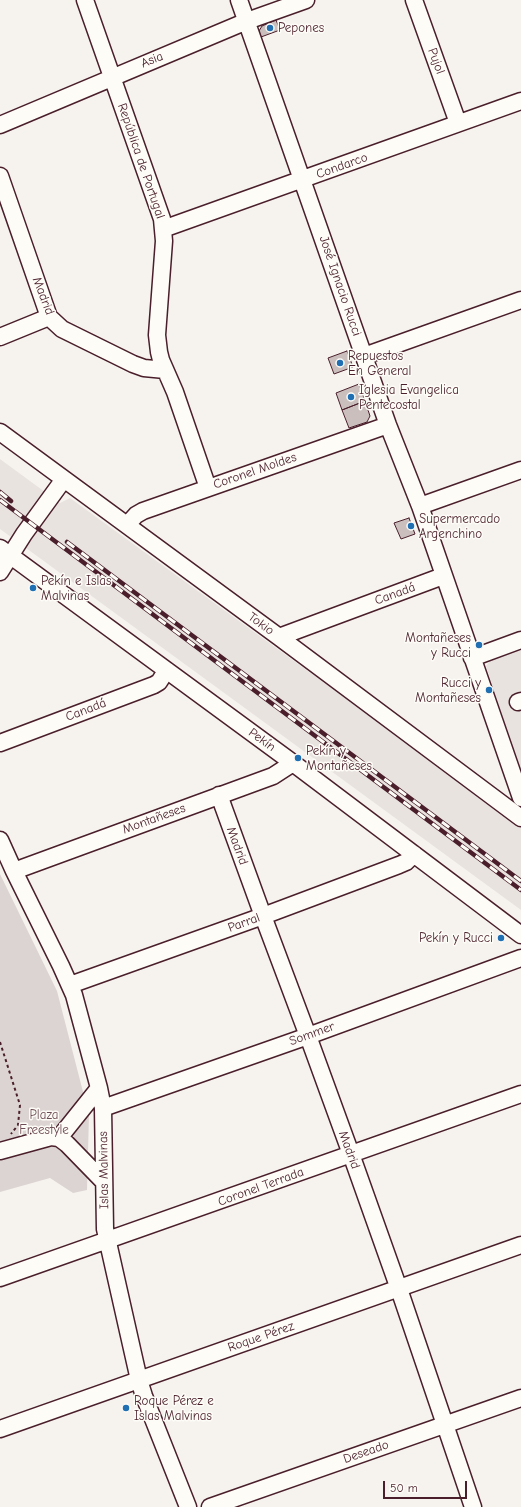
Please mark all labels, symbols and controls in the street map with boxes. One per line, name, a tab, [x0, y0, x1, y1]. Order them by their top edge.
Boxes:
place label: Pepones	[278, 20, 324, 36]
marker: Pepones	[265, 23, 275, 33]
street label: Pujol	[424, 46, 448, 76]
street label: Asia	[139, 49, 165, 71]
street label: República de Portugal	[114, 101, 168, 221]
street label: Condarco	[314, 150, 370, 182]
street label: José Ignacio Rucci	[316, 234, 364, 338]
street label: Madrid	[29, 275, 57, 317]
place label: Repuestos En General	[348, 348, 411, 379]
marker: Repuestos En General	[335, 358, 345, 368]
place label: Iglesia Evangelica Pentecostal	[359, 382, 459, 413]
marker: Iglesia Evangelica Pentecostal	[346, 392, 356, 402]
street label: Coronel Moldes	[211, 449, 299, 493]
place label: Supermercado Argenchino	[419, 511, 500, 542]
marker: Supermercado Argenchino	[406, 521, 416, 531]
place label: Pekín e Islas Malvinas	[41, 573, 111, 604]
street label: Canadá	[373, 579, 417, 609]
marker: Pekín e Islas Malvinas	[28, 583, 38, 593]
street label: Tokio	[245, 609, 277, 639]
place label: Montañeses y Rucci	[405, 630, 471, 661]
marker: Montañeses y Rucci	[474, 640, 484, 650]
place label: Rucci y Montañeses	[415, 675, 481, 706]
marker: Rucci y Montañeses	[484, 685, 494, 695]
street label: Canadá	[64, 695, 108, 725]
street label: Pekín	[245, 725, 279, 755]
place label: Pekín y Montañeses	[306, 743, 372, 774]
marker: Pekín y Montañeses	[293, 753, 303, 763]
street label: Montañeses	[120, 800, 188, 838]
street label: Madrid	[223, 825, 251, 867]
street label: Parral	[226, 910, 262, 936]
place label: Pekín y Rucci	[419, 930, 493, 946]
marker: Pekín y Rucci	[496, 933, 506, 943]
street label: Sommer	[287, 1019, 337, 1049]
park label: Plaza Freestyle	[19, 1107, 69, 1138]
street label: Madrid	[335, 1129, 363, 1171]
street label: Islas Malvinas	[96, 1131, 112, 1209]
street label: Coronel Terrada	[216, 1164, 306, 1210]
street label: Roque Pérez	[226, 1318, 296, 1356]
place label: Roque Pérez e Islas Malvinas	[134, 1393, 214, 1424]
marker: Roque Pérez e Islas Malvinas	[121, 1403, 131, 1413]
street label: Deseado	[341, 1437, 391, 1467]
scale bar	[385, 1473, 469, 1499]
text: 50 m	[390, 1481, 418, 1495]

